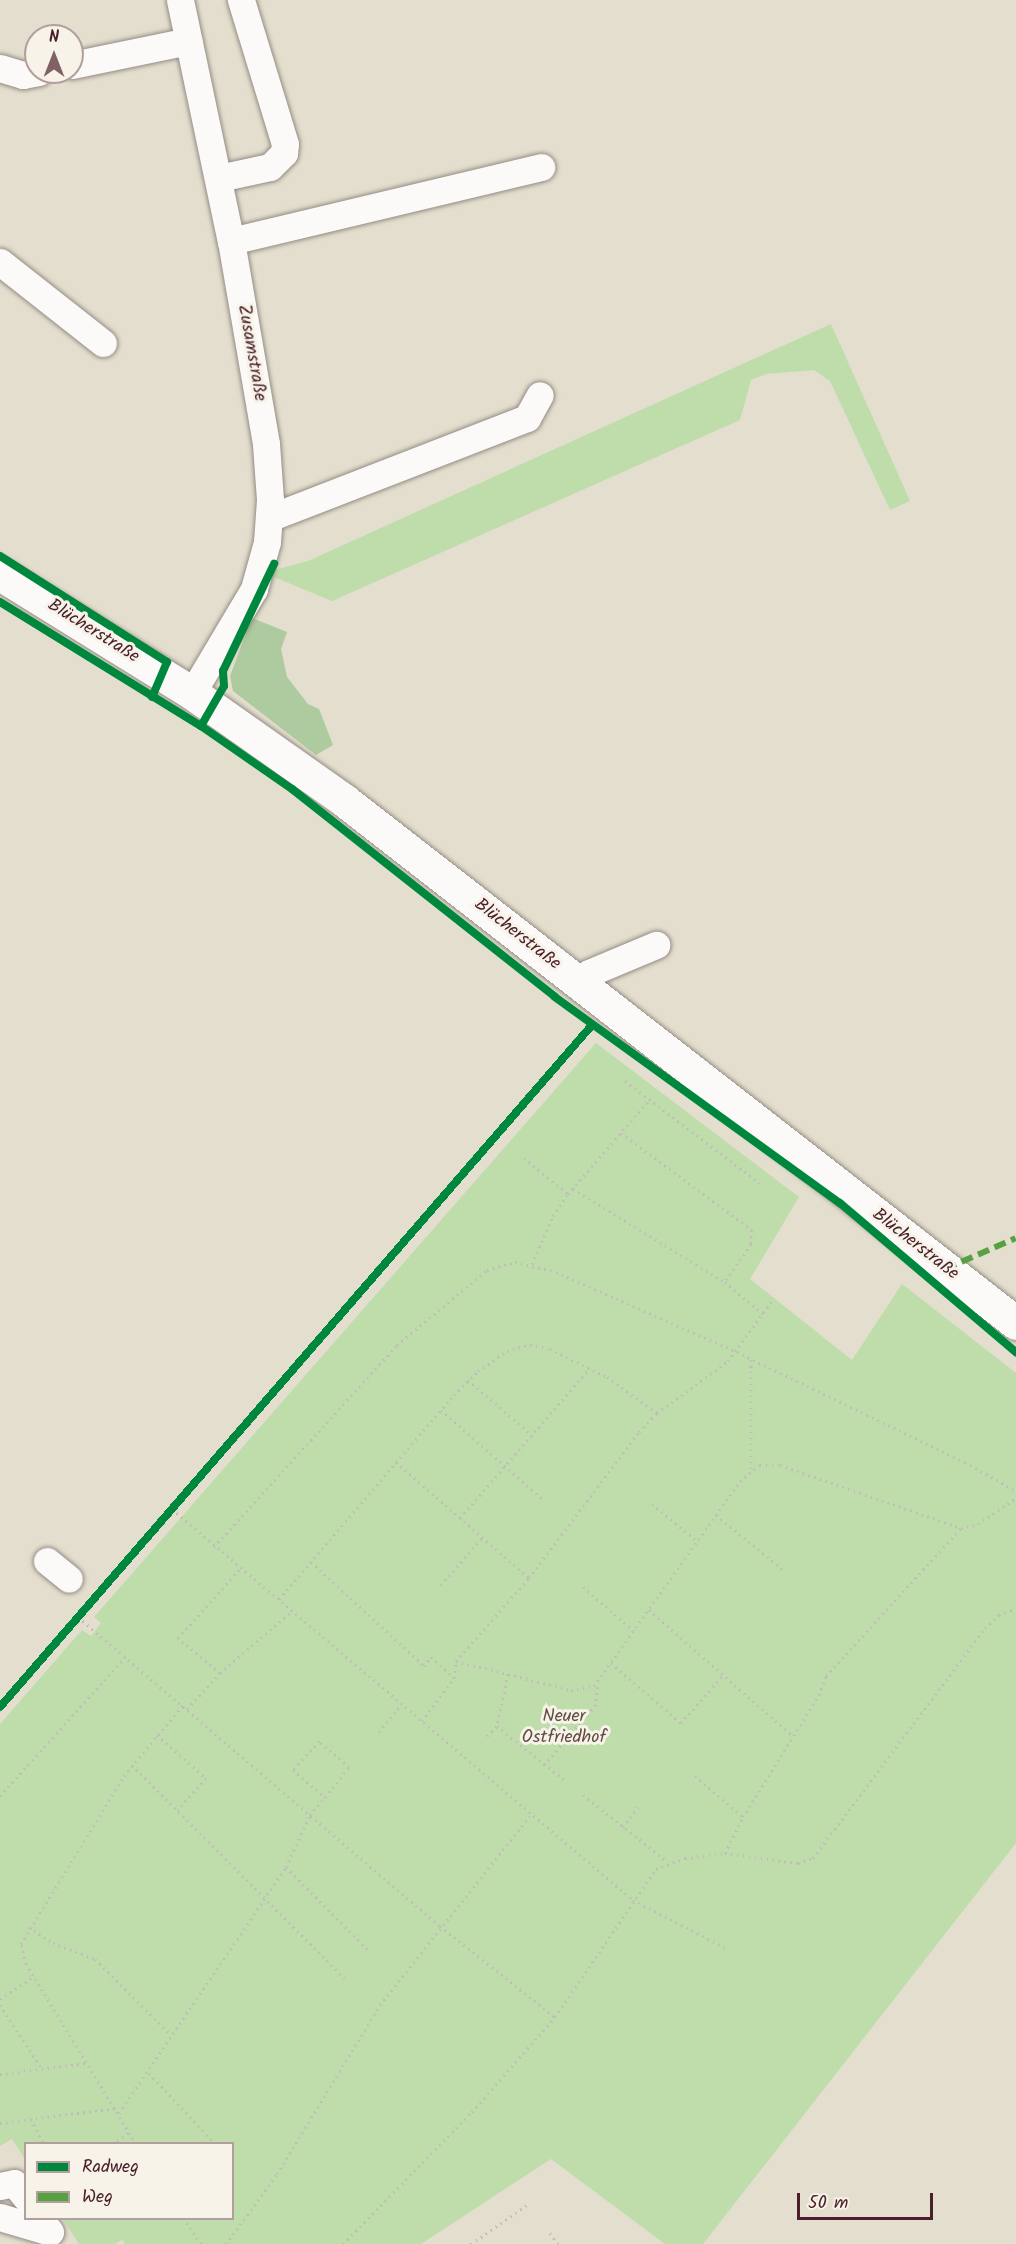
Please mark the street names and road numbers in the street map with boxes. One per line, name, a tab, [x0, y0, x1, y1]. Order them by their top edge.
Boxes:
street label: Zusamstraße	[232, 303, 270, 403]
street label: Blücherstraße	[43, 595, 143, 669]
street label: Blücherstraße	[469, 895, 565, 975]
street label: Blücherstraße	[867, 1205, 963, 1285]

